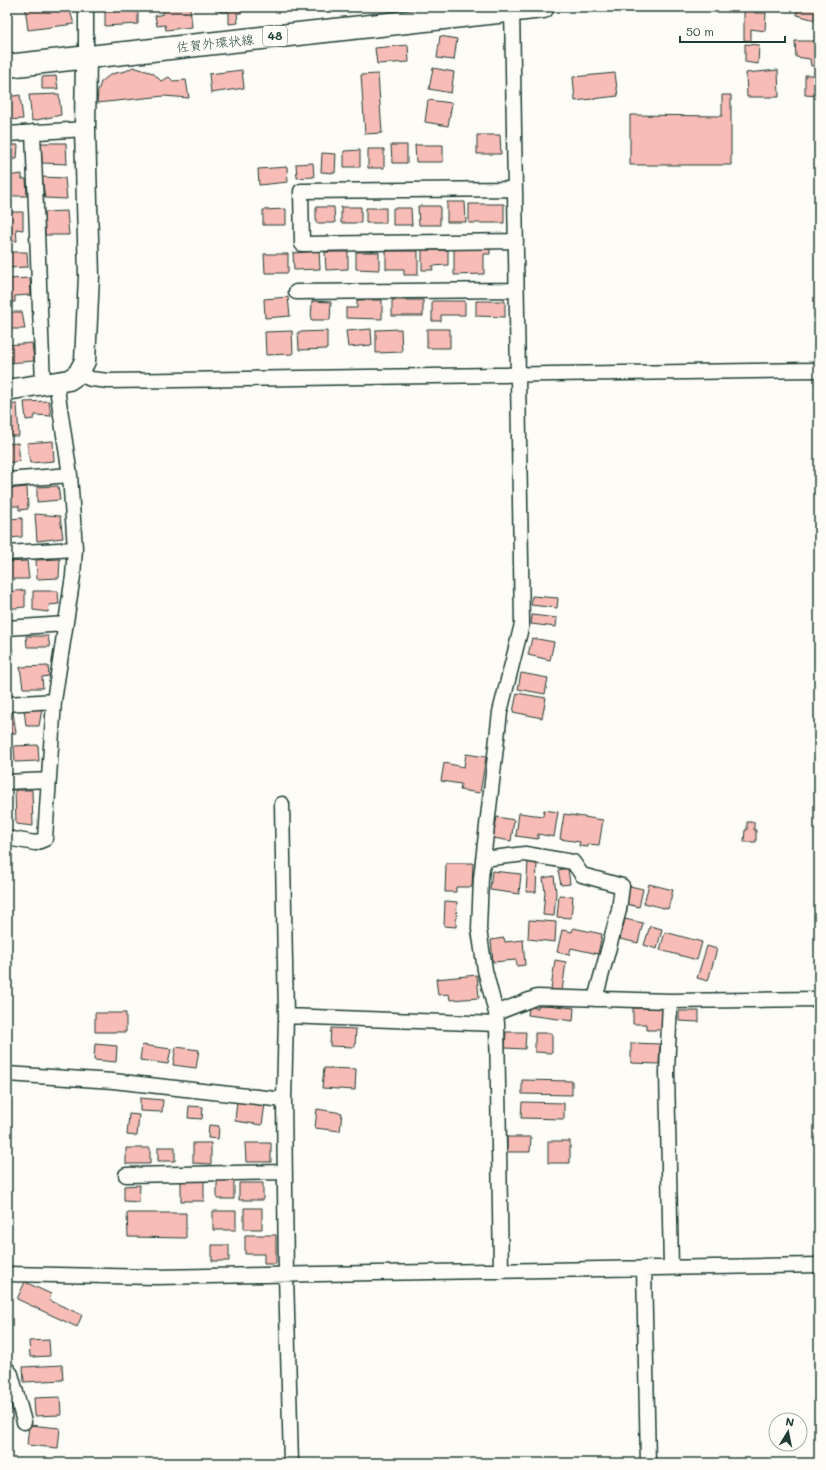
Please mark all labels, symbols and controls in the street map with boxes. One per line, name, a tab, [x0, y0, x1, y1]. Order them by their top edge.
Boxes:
scale bar	[680, 18, 785, 44]
text: 50 m	[686, 23, 714, 39]
road number: 48	[263, 26, 287, 46]
street label: 佐賀外環状線	[175, 30, 256, 55]
north arrow	[768, 1412, 808, 1452]
text: N	[784, 1414, 795, 1430]

